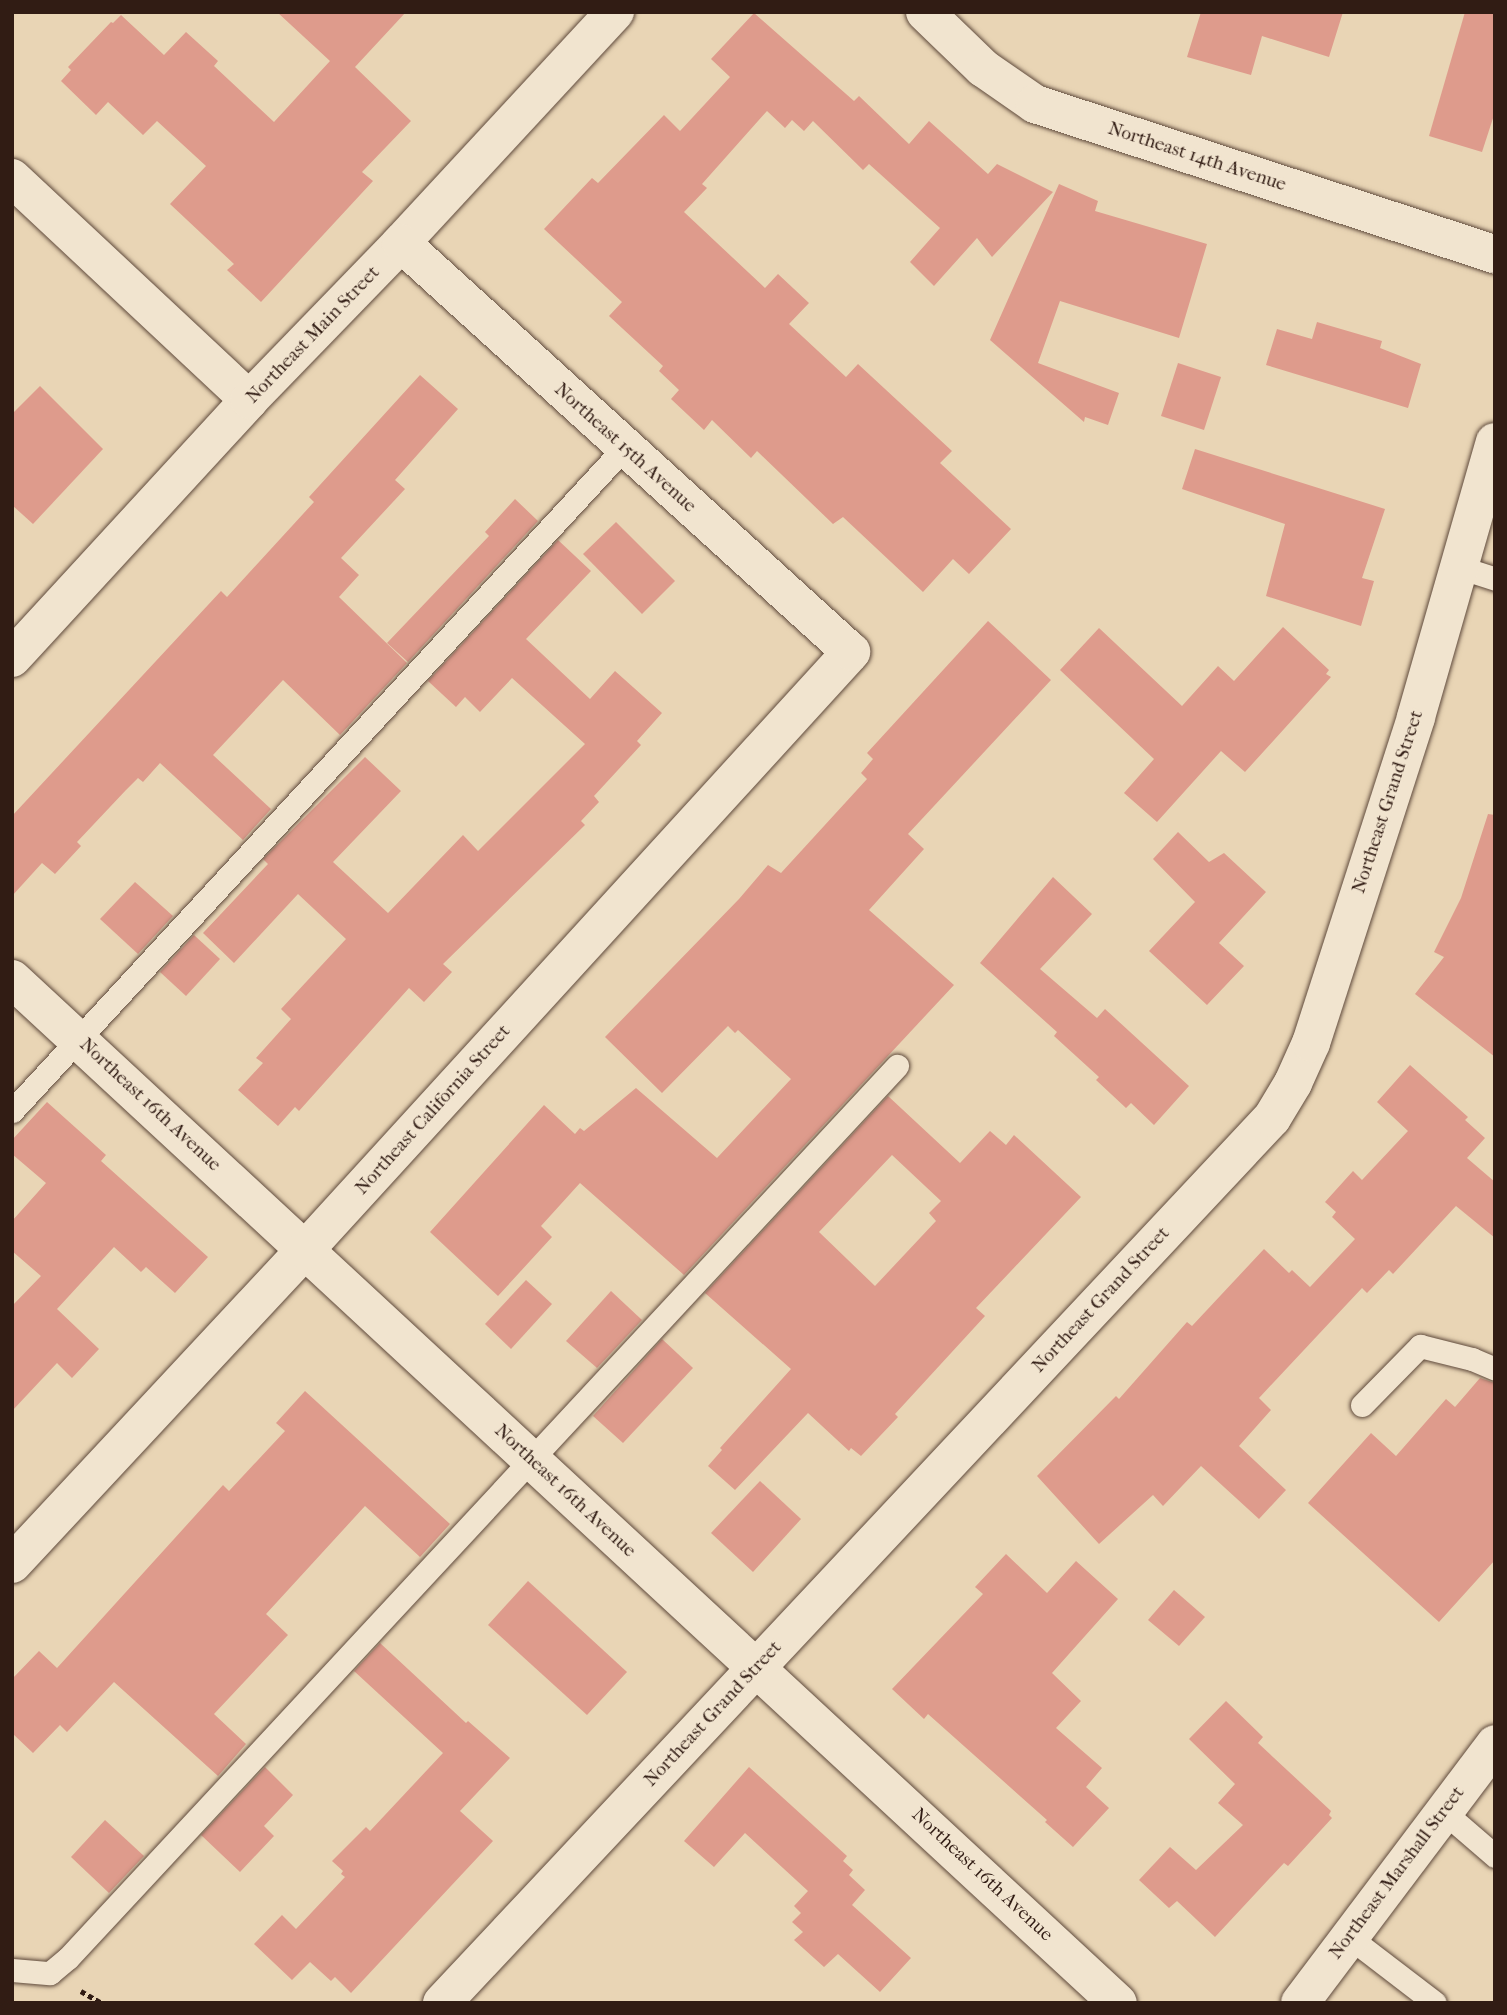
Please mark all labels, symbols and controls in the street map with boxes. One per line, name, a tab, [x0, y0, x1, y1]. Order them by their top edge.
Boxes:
street label: Northeast 14th Avenue	[1105, 117, 1289, 197]
street label: Northeast Main Street	[242, 262, 384, 408]
street label: Northeast 15th Avenue	[549, 378, 701, 518]
street label: Northeast Grand Street	[1348, 708, 1428, 896]
street label: Northeast California Street	[351, 1020, 515, 1200]
street label: Northeast 16th Avenue	[75, 1034, 225, 1176]
street label: Northeast Grand Street	[1028, 1222, 1174, 1378]
street label: Northeast 16th Avenue	[490, 1420, 640, 1562]
street label: Northeast Grand Street	[640, 1636, 786, 1792]
street label: Northeast Marshall Street	[1325, 1782, 1469, 1964]
street label: Northeast 16th Avenue	[907, 1804, 1057, 1946]

